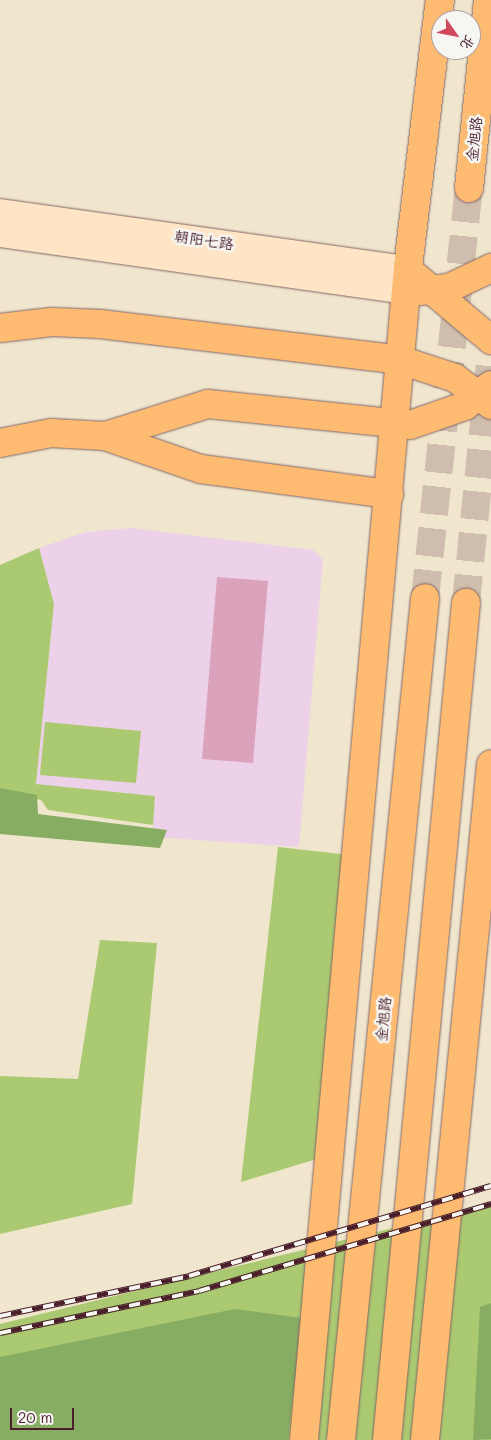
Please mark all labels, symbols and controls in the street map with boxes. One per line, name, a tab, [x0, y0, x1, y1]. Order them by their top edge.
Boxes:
north arrow	[431, 10, 481, 60]
text: 北	[456, 32, 480, 54]
street label: 金旭路	[463, 116, 485, 162]
street label: 朝阳七路	[173, 227, 235, 253]
street label: 金旭路	[372, 996, 394, 1042]
scale bar	[12, 1398, 76, 1430]
text: 20 m	[18, 1407, 52, 1427]

